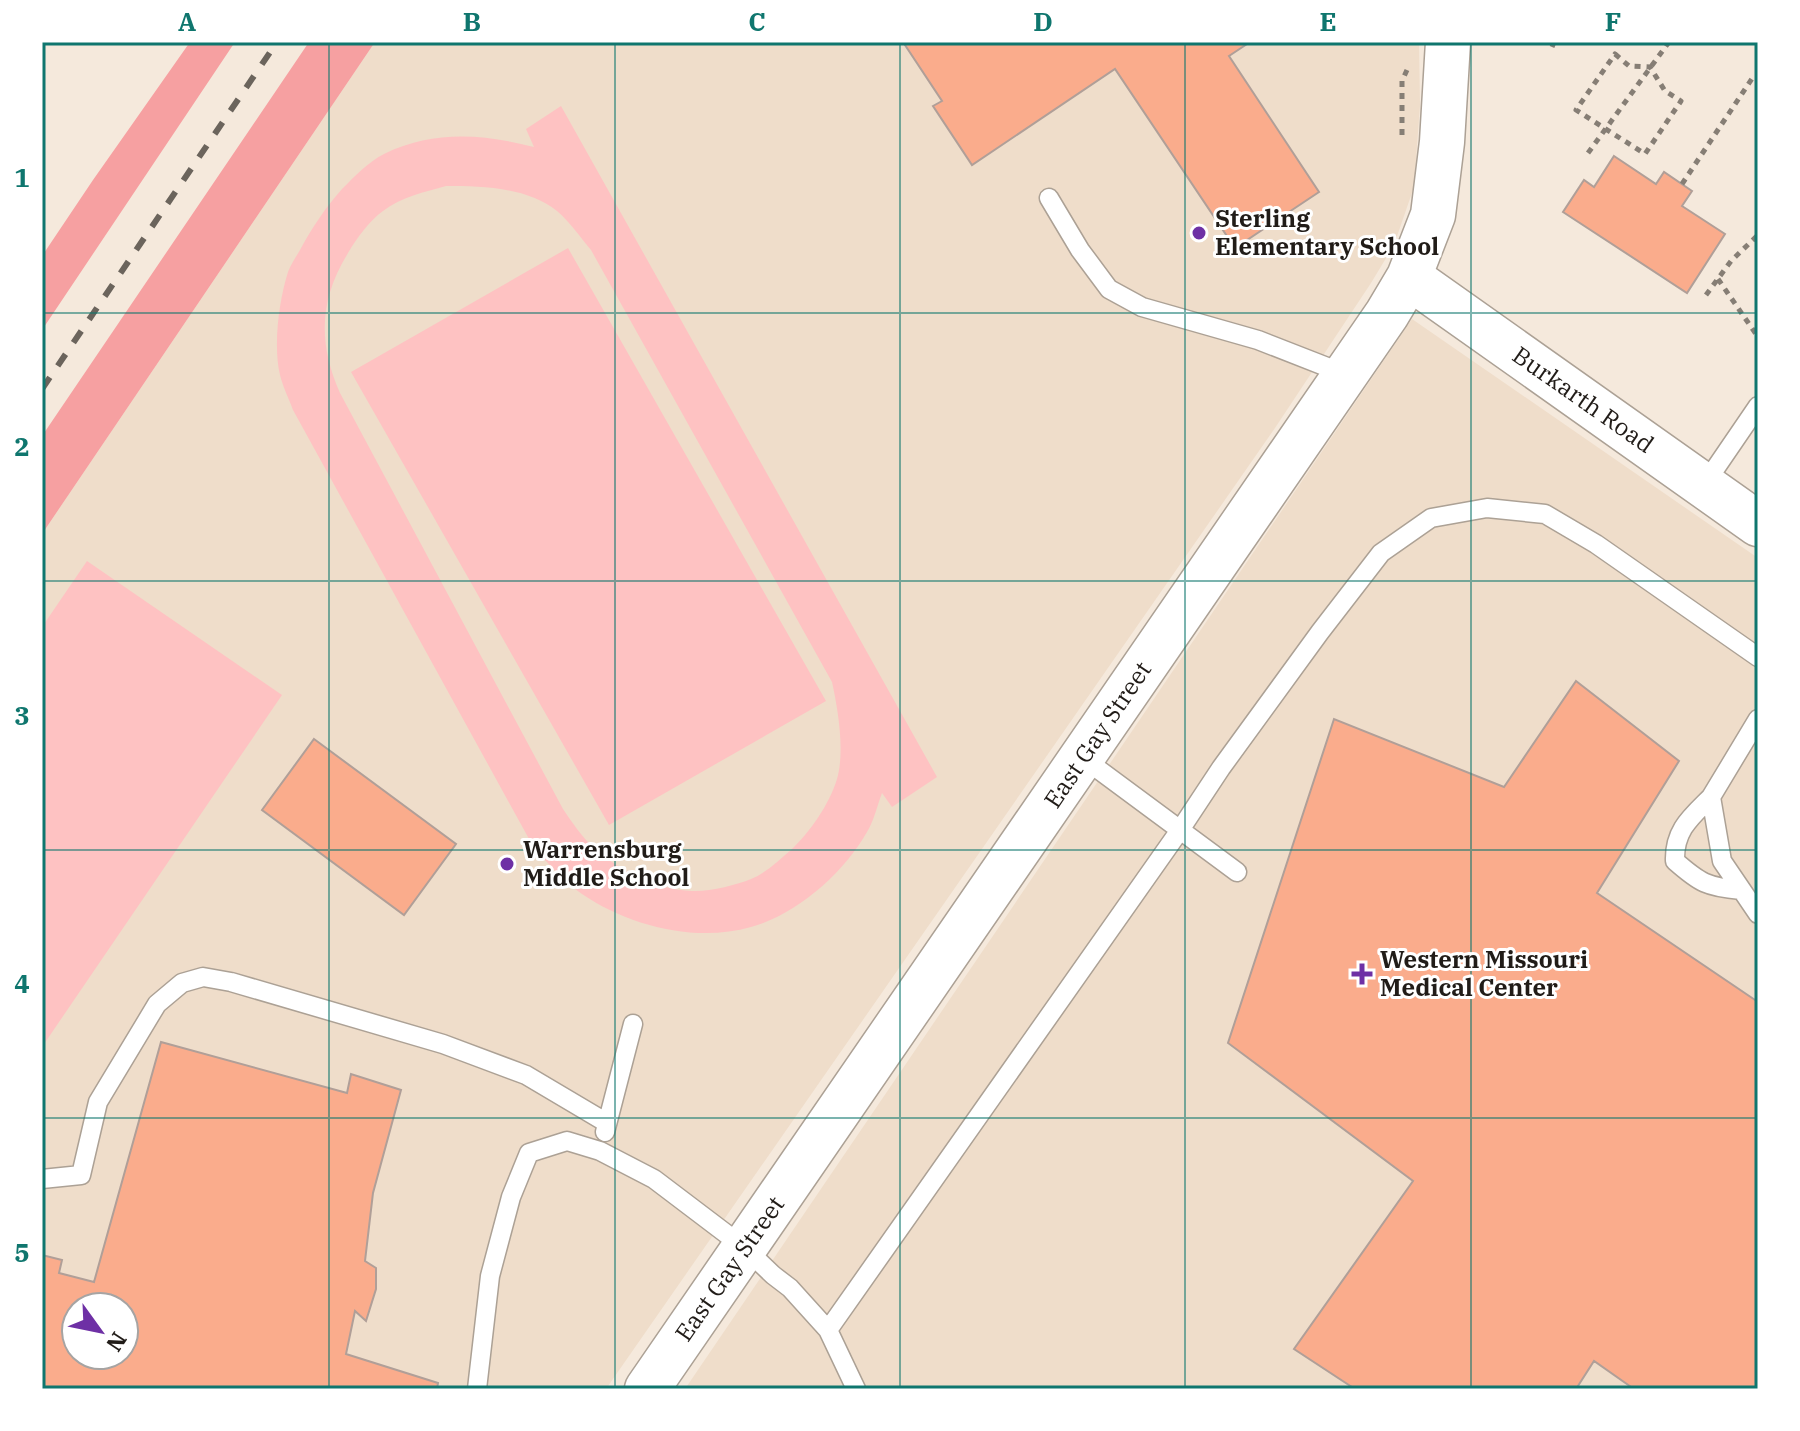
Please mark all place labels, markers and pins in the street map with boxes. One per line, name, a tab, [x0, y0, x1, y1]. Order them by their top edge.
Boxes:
place label: Sterling Elementary School	[1215, 202, 1439, 262]
marker: Sterling Elementary School	[1190, 224, 1208, 242]
place label: Warrensburg Middle School	[523, 833, 690, 893]
marker: Warrensburg Middle School	[498, 855, 516, 873]
place label: Western Missouri Medical Center	[1380, 943, 1588, 1003]
marker: Western Missouri Medical Center	[1351, 963, 1373, 985]

